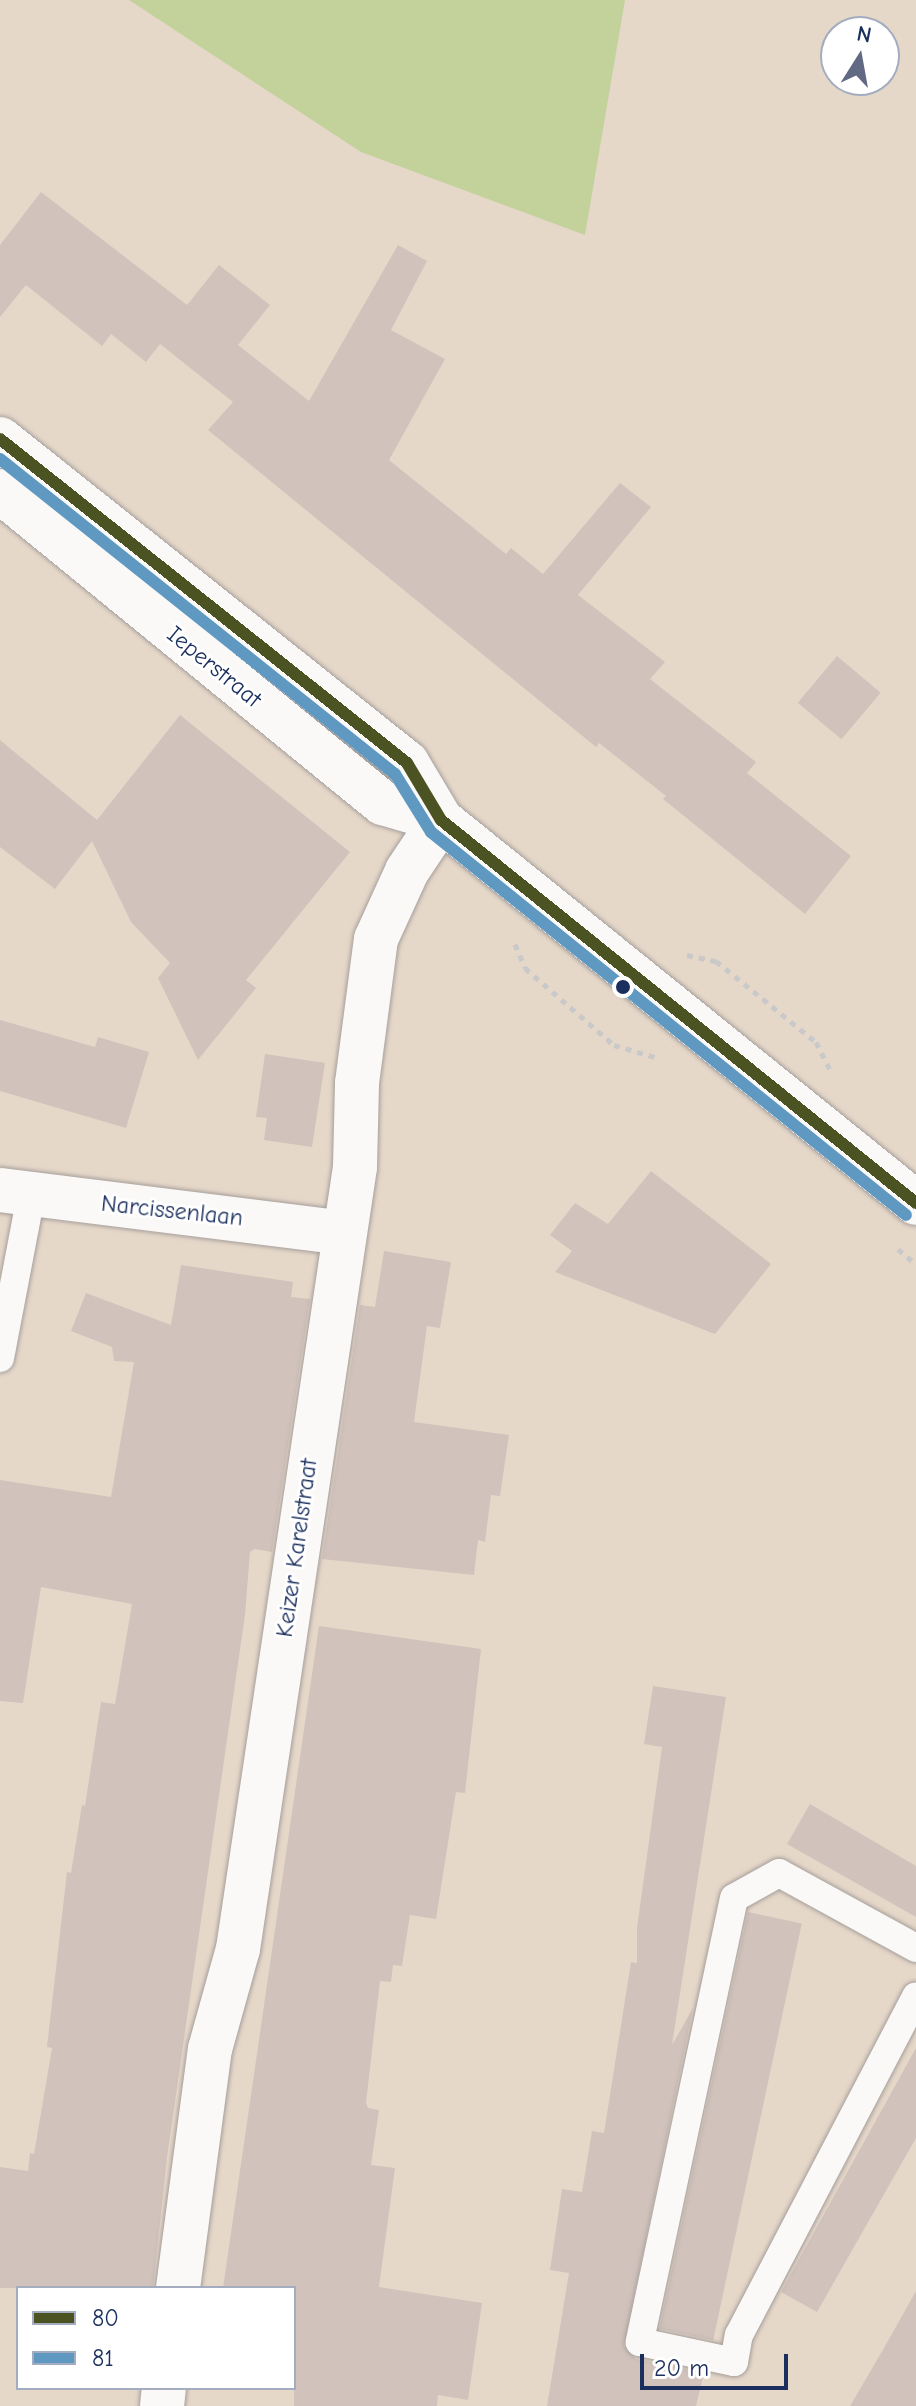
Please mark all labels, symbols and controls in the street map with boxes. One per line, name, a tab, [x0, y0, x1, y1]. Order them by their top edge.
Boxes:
north arrow	[820, 16, 900, 96]
text: N	[855, 20, 874, 49]
street label: Ieperstraat	[161, 620, 267, 714]
unlabelled marker	[615, 979, 631, 995]
street label: Narcissenlaan	[100, 1189, 244, 1233]
street label: Keizer Karelstraat	[270, 1457, 324, 1639]
legend	[16, 2286, 296, 2390]
text: 80	[92, 2304, 119, 2332]
scale bar	[644, 2338, 792, 2388]
text: 81	[92, 2344, 114, 2372]
text: 20 m	[654, 2354, 709, 2382]

